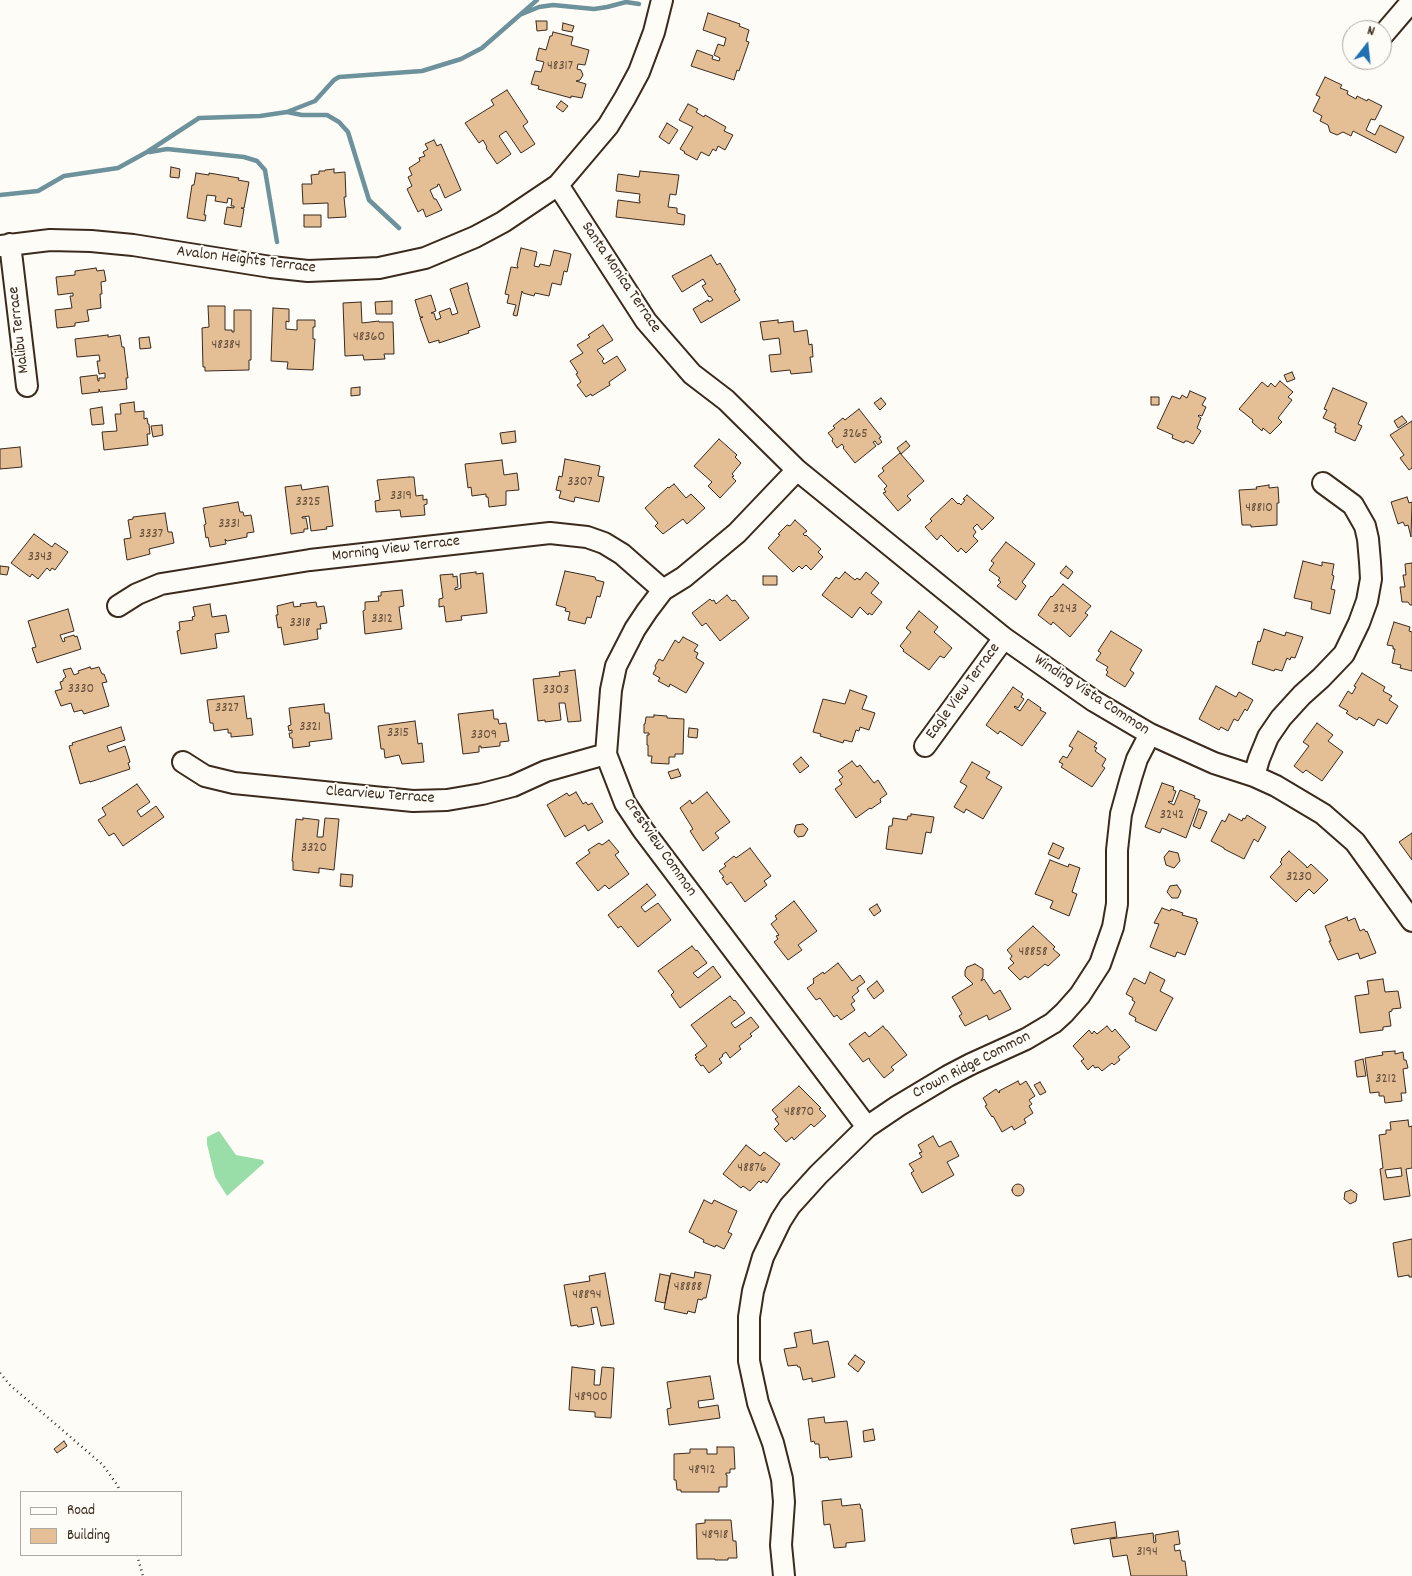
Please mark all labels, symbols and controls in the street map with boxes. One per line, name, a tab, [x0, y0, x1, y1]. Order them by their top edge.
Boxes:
north arrow	[1342, 20, 1392, 70]
text: N	[1365, 21, 1377, 42]
house number: 48317	[547, 59, 573, 75]
street label: Santa Monica Terrace	[576, 219, 664, 337]
street label: Avalon Heights Terrace	[175, 243, 317, 279]
street label: Malibu Terrace	[5, 285, 35, 375]
house number: 48360	[353, 330, 385, 346]
house number: 48384	[211, 338, 241, 354]
house number: 3265	[842, 427, 868, 443]
house number: 3307	[567, 475, 593, 491]
house number: 3319	[390, 489, 412, 505]
house number: 3325	[295, 495, 321, 511]
house number: 48810	[1245, 501, 1273, 517]
house number: 3331	[218, 517, 240, 533]
house number: 3337	[139, 527, 163, 543]
street label: Morning View Terrace	[331, 533, 461, 567]
house number: 3343	[28, 550, 52, 566]
house number: 3243	[1053, 602, 1077, 618]
house number: 3312	[371, 612, 393, 628]
house number: 3318	[289, 616, 311, 632]
street label: Eagle View Terrace	[923, 640, 1005, 744]
street label: Winding Vista Common	[1030, 651, 1152, 741]
house number: 3330	[68, 682, 94, 698]
house number: 3303	[543, 683, 569, 699]
house number: 3327	[215, 701, 239, 717]
house number: 3321	[299, 720, 321, 736]
house number: 3315	[387, 726, 409, 742]
house number: 3309	[471, 728, 497, 744]
street label: Clearview Terrace	[325, 783, 435, 809]
street label: Crestview Common	[618, 795, 700, 901]
house number: 3242	[1160, 808, 1184, 824]
house number: 3320	[301, 841, 327, 857]
house number: 3230	[1286, 870, 1312, 886]
house number: 48858	[1018, 945, 1048, 961]
street label: Crown Ridge Common	[910, 1028, 1034, 1104]
house number: 3212	[1375, 1072, 1397, 1088]
house number: 48870	[784, 1105, 814, 1121]
house number: 48876	[737, 1161, 767, 1177]
house number: 48888	[674, 1280, 702, 1296]
house number: 48894	[572, 1288, 602, 1304]
house number: 48900	[574, 1390, 608, 1406]
house number: 48912	[688, 1463, 716, 1479]
legend	[20, 1491, 182, 1556]
text: Road	[67, 1500, 95, 1522]
text: Building	[67, 1525, 110, 1547]
house number: 48918	[702, 1528, 728, 1544]
house number: 3194	[1136, 1545, 1158, 1561]

